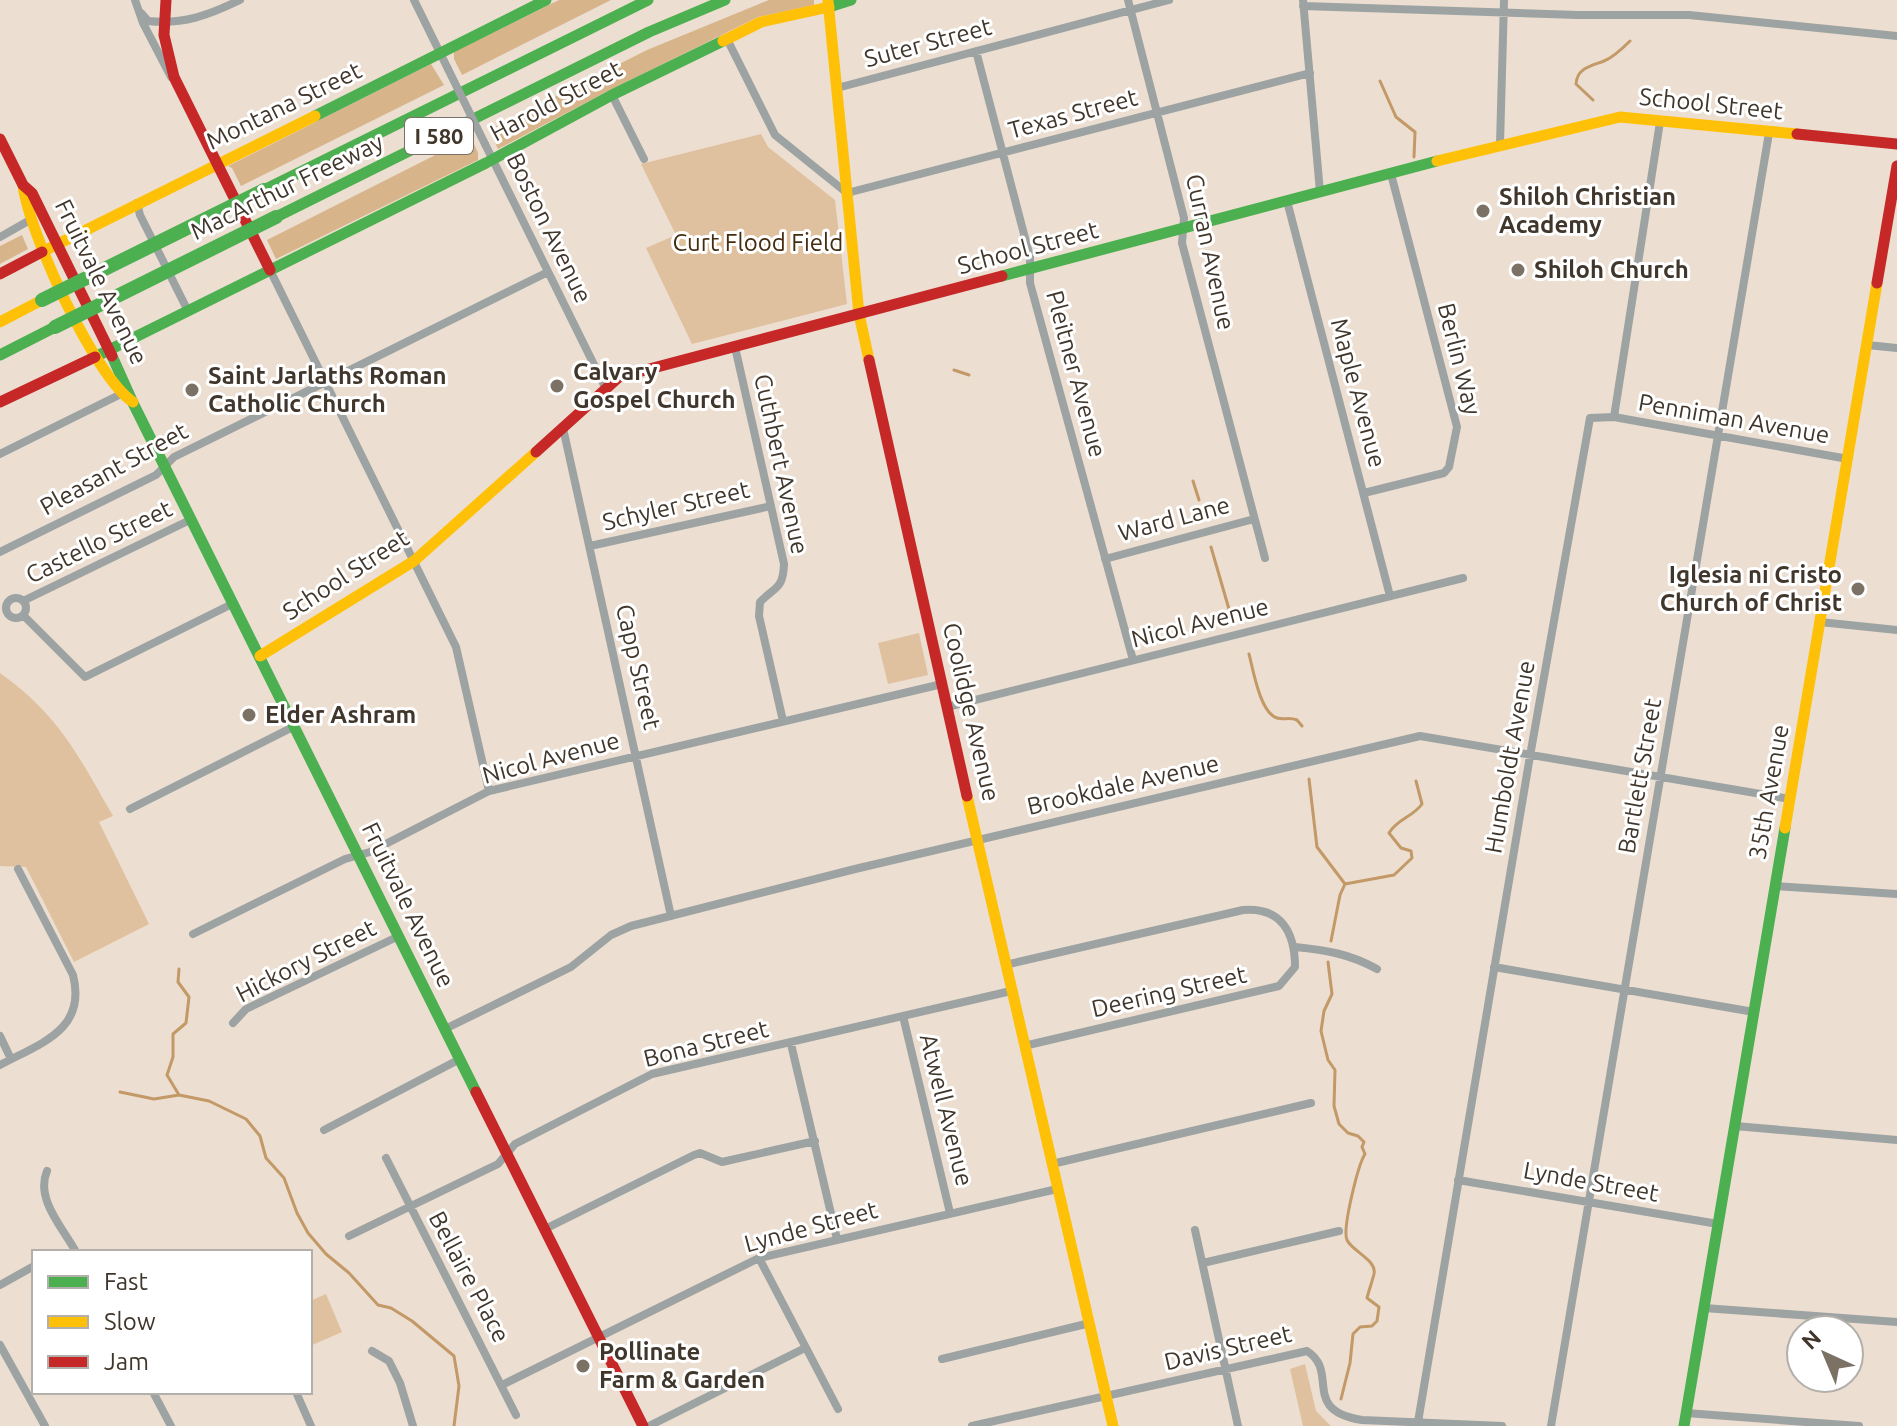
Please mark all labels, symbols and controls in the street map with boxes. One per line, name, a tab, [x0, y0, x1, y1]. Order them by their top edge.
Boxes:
street label: Suter Street	[861, 12, 995, 72]
street label: Harold Street	[485, 54, 627, 147]
street label: Montana Street	[202, 56, 366, 155]
street label: Texas Street	[1005, 83, 1141, 144]
street label: School Street	[1638, 83, 1785, 125]
road number: I 580	[405, 118, 473, 154]
street label: MacArthur Freeway	[186, 128, 388, 245]
street label: Boston Avenue	[502, 149, 597, 307]
street label: Curran Avenue	[1181, 171, 1240, 332]
place label: Shiloh Christian Academy	[1499, 183, 1676, 238]
street label: Fruitvale Avenue	[50, 195, 153, 369]
marker: Shiloh Christian Academy	[1474, 202, 1492, 220]
street label: School Street	[955, 216, 1102, 279]
park label: Curt Flood Field	[673, 229, 843, 256]
place label: Shiloh Church	[1534, 256, 1689, 283]
marker: Shiloh Church	[1509, 261, 1527, 279]
street label: Pleitner Avenue	[1041, 288, 1112, 460]
street label: Berlin Way	[1433, 300, 1487, 418]
street label: Maple Avenue	[1326, 315, 1391, 470]
place label: Calvary Gospel Church	[573, 358, 735, 413]
place label: Saint Jarlaths Roman Catholic Church	[208, 362, 446, 417]
street label: Cuthbert Avenue	[749, 371, 814, 556]
marker: Calvary Gospel Church	[548, 377, 566, 395]
marker: Saint Jarlaths Roman Catholic Church	[183, 381, 201, 399]
street label: Penniman Avenue	[1636, 388, 1832, 449]
street label: Pleasant Street	[35, 417, 193, 520]
street label: Schyler Street	[600, 475, 753, 536]
street label: Ward Lane	[1115, 491, 1233, 546]
street label: Castello Street	[21, 494, 177, 589]
street label: School Street	[278, 524, 414, 625]
place label: Iglesia ni Cristo Church of Christ	[1660, 561, 1842, 616]
marker: Iglesia ni Cristo Church of Christ	[1849, 580, 1867, 598]
street label: Nicol Avenue	[1128, 592, 1271, 653]
street label: Capp Street	[611, 602, 666, 733]
street label: Coolidge Avenue	[938, 620, 1005, 804]
street label: Humboldt Avenue	[1479, 658, 1540, 855]
street label: Bartlett Street	[1613, 696, 1667, 856]
place label: Elder Ashram	[265, 701, 416, 728]
marker: Elder Ashram	[240, 706, 258, 724]
street label: 35th Avenue	[1743, 722, 1794, 862]
street label: Nicol Avenue	[479, 726, 622, 789]
street label: Brookdale Avenue	[1024, 749, 1222, 820]
street label: Fruitvale Avenue	[357, 818, 460, 992]
street label: Hickory Street	[231, 914, 381, 1007]
street label: Deering Street	[1089, 960, 1250, 1022]
street label: Bona Street	[641, 1015, 772, 1072]
street label: Atwell Avenue	[915, 1031, 978, 1189]
street label: Lynde Street	[1521, 1156, 1661, 1207]
street label: Lynde Street	[741, 1196, 881, 1257]
street label: Bellaire Place	[424, 1207, 515, 1347]
legend	[32, 1250, 312, 1394]
text: Fast	[104, 1268, 148, 1295]
text: Slow	[104, 1308, 156, 1335]
north arrow	[1785, 1314, 1865, 1394]
street label: Davis Street	[1162, 1320, 1295, 1375]
text: N	[1796, 1325, 1825, 1354]
place label: Pollinate Farm & Garden	[599, 1338, 765, 1393]
text: Jam	[104, 1348, 149, 1375]
marker: Pollinate Farm & Garden	[574, 1357, 592, 1375]

